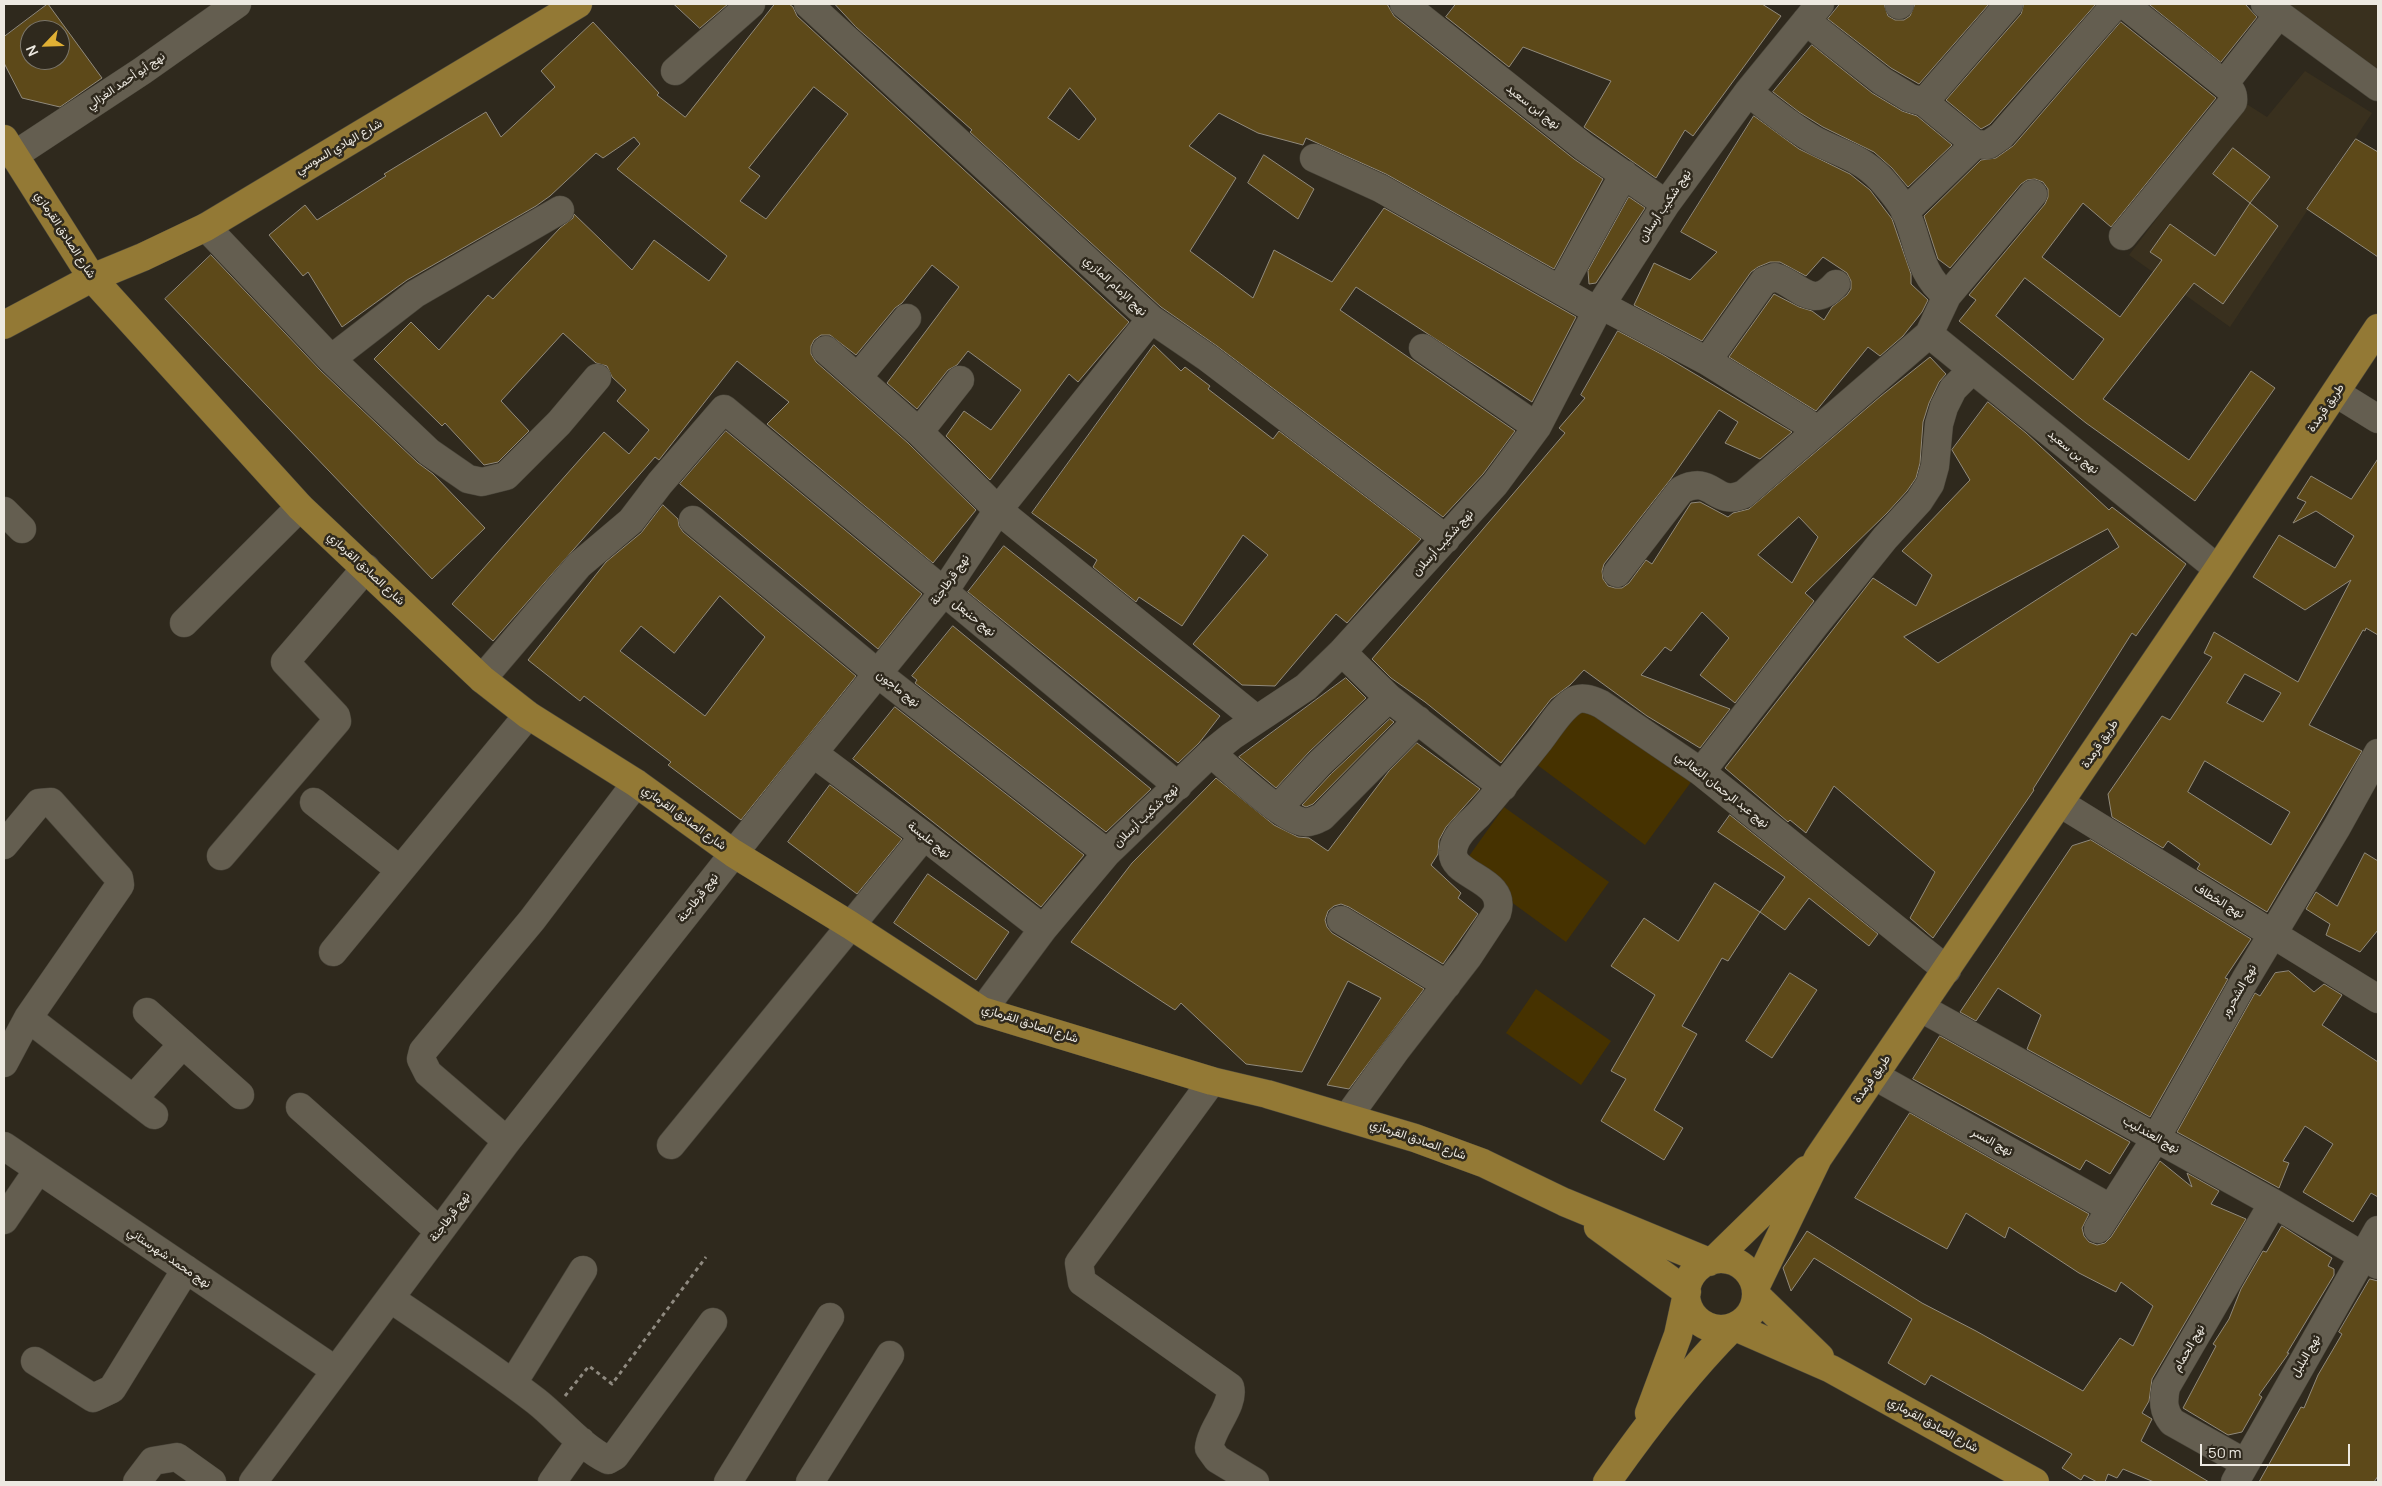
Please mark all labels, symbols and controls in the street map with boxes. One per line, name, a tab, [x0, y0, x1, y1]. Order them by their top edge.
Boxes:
north arrow	[20, 20, 70, 70]
text: N	[21, 42, 42, 59]
street label: نهج أبو أحمد الغزالي	[84, 49, 168, 113]
street label: نهج ابن سعيد	[1503, 81, 1563, 133]
street label: شارع الهادي السوسي	[293, 116, 385, 178]
street label: نهج شكيب أرسلان	[1635, 167, 1695, 245]
street label: شارع الصادق القرمازي	[32, 189, 98, 281]
street label: نهج الإمام المازري	[1080, 253, 1150, 319]
street label: طريق قرمدة	[2305, 381, 2347, 435]
street label: نهج بن سعيد	[2044, 427, 2102, 477]
street label: نهج شكيب أرسلان	[1409, 507, 1477, 579]
street label: شارع الصادق القرمازي	[324, 529, 408, 609]
street label: نهج قرطاجنة	[927, 552, 973, 608]
street label: نهج حنبعل	[950, 596, 998, 640]
street label: نهج ماجون	[873, 668, 923, 710]
street label: طريق قرمدة	[2079, 717, 2121, 771]
street label: نهج عبد الرحمان الثعالبي	[1672, 749, 1772, 831]
street label: نهج شكيب أرسلان	[1111, 782, 1181, 850]
street label: شارع الصادق القرمازي	[639, 783, 729, 853]
street label: نهج عليسة	[905, 819, 953, 861]
street label: نهج قرطاجنة	[674, 871, 722, 925]
street label: نهج الخطاف	[2191, 880, 2247, 922]
street label: نهج الشحرور	[2218, 962, 2260, 1020]
street label: شارع الصادق القرمازي	[980, 1002, 1080, 1046]
street label: طريق قرمدة	[1850, 1052, 1894, 1106]
street label: نهج العندليب	[2120, 1114, 2182, 1156]
street label: شارع الصادق القرمازي	[1368, 1117, 1468, 1163]
street label: نهج النسر	[1969, 1125, 2015, 1159]
street label: نهج قرطاجنة	[427, 1189, 473, 1245]
street label: نهج محمد شهرستاني	[124, 1225, 214, 1291]
street label: نهج الحمام	[2170, 1322, 2208, 1374]
street label: نهج البلبل	[2288, 1332, 2324, 1380]
street label: شارع الصادق القرمازي	[1885, 1394, 1981, 1456]
scale bar	[2202, 1434, 2352, 1466]
text: 50 m	[2208, 1442, 2242, 1463]

